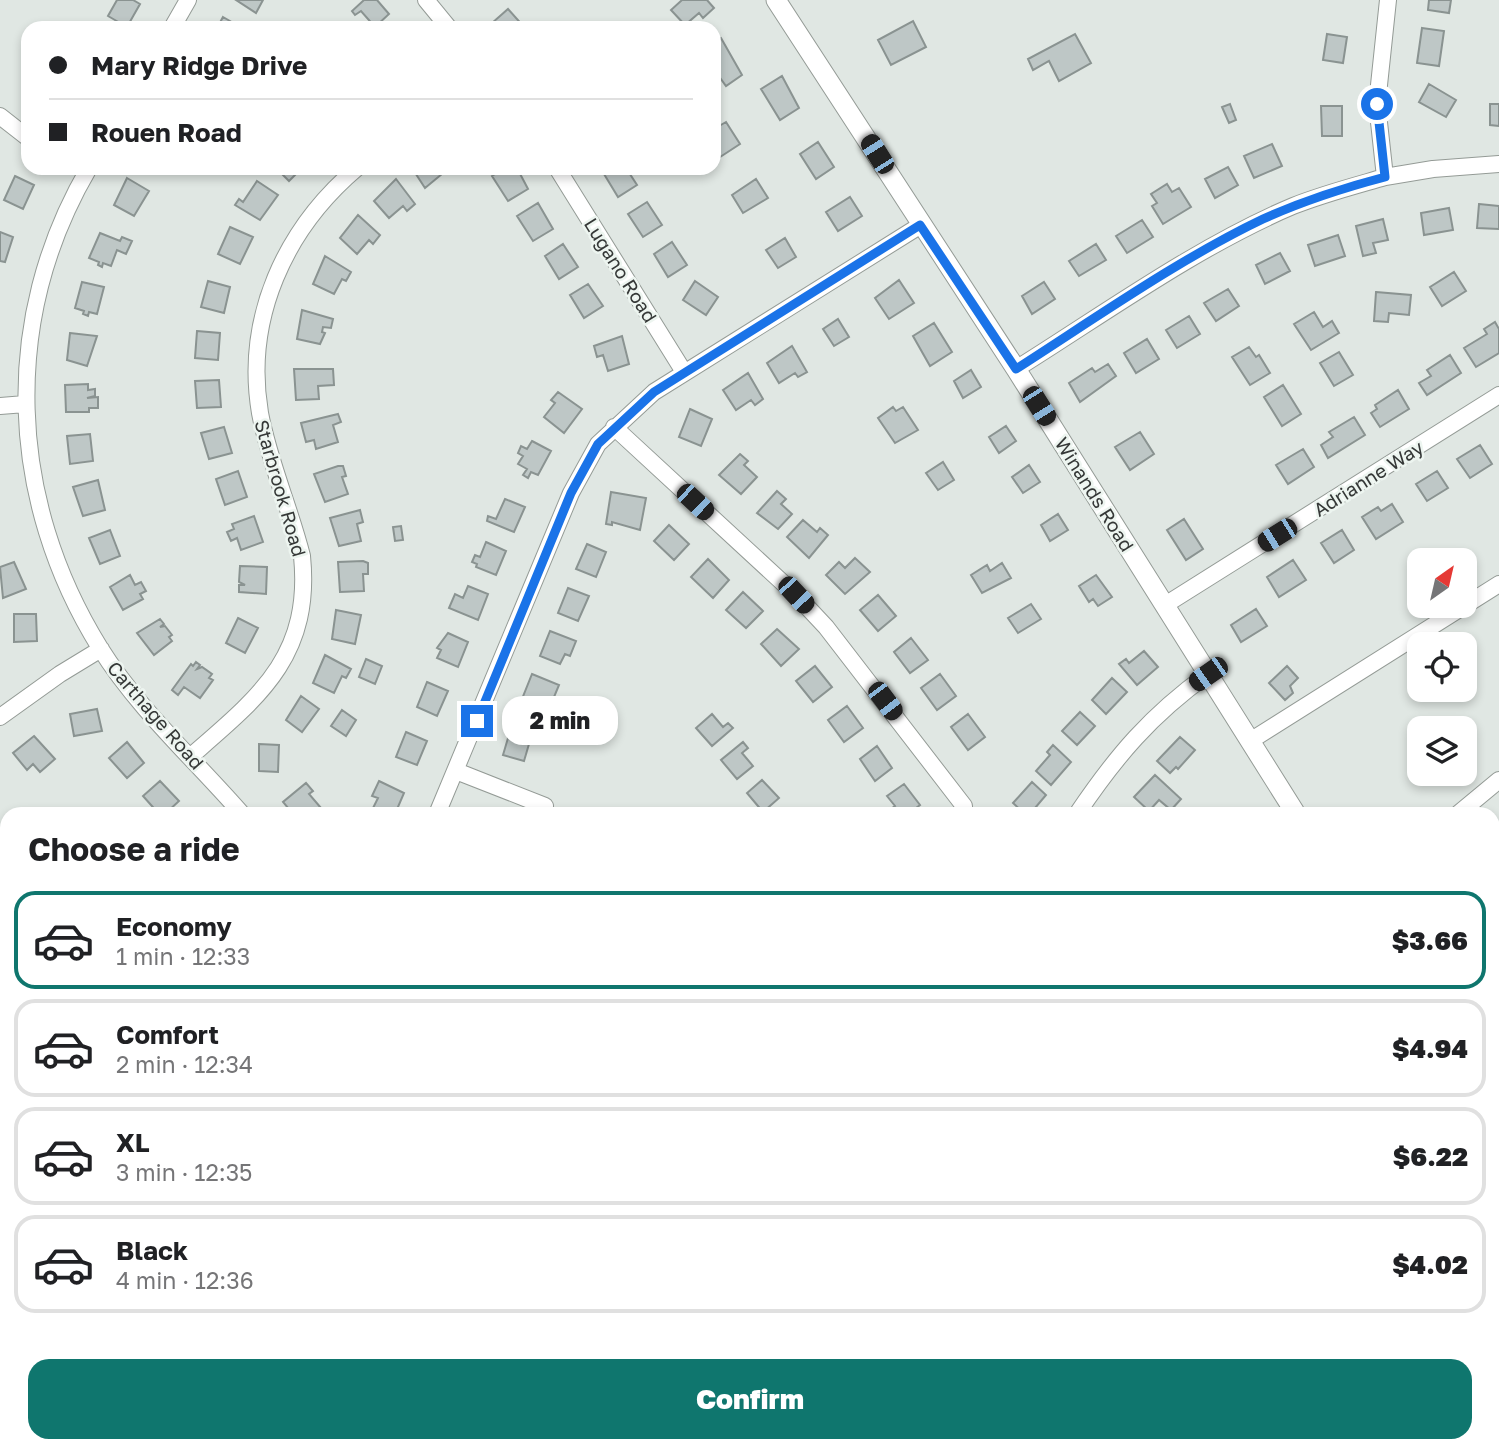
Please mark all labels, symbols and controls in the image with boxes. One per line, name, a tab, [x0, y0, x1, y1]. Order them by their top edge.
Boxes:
text: Mary Ridge Drive	[91, 50, 307, 81]
route start	[1361, 88, 1393, 120]
text: Rouen Road	[91, 117, 242, 148]
car	[857, 131, 898, 177]
street label: Lugano Road	[580, 214, 662, 326]
car	[1019, 383, 1060, 429]
street label: Starbrook Road	[250, 417, 312, 559]
street label: Winands Road	[1051, 433, 1139, 555]
street label: Adrianne Way	[1309, 435, 1427, 521]
car	[673, 480, 718, 524]
car	[1254, 515, 1301, 555]
north arrow	[1407, 548, 1477, 618]
map controls	[1407, 548, 1477, 786]
car	[774, 572, 819, 618]
button: locate	[1407, 632, 1477, 702]
car	[1185, 653, 1232, 695]
street label: Carthage Road	[103, 656, 209, 774]
car	[864, 678, 907, 724]
callout: 2 min	[502, 696, 617, 746]
route end	[461, 705, 493, 737]
text: 2 min	[530, 706, 590, 734]
button: layers	[1407, 716, 1477, 786]
text: Choose a ride	[28, 830, 240, 868]
icon: car	[32, 909, 95, 972]
text: Economy	[116, 911, 232, 942]
text: $3.66	[1392, 925, 1468, 956]
text: 1 min · 12:33	[116, 942, 250, 970]
icon: car	[32, 1017, 95, 1080]
text: Comfort	[116, 1019, 219, 1050]
text: $4.94	[1392, 1033, 1468, 1064]
text: 2 min · 12:34	[116, 1050, 253, 1078]
icon: car	[32, 1125, 95, 1188]
text: XL	[116, 1127, 150, 1158]
text: $6.22	[1393, 1141, 1468, 1172]
text: 3 min · 12:35	[116, 1158, 252, 1186]
icon: car	[32, 1233, 95, 1296]
text: Black	[116, 1235, 188, 1266]
text: $4.02	[1392, 1249, 1468, 1280]
text: 4 min · 12:36	[116, 1266, 254, 1294]
button: Confirm	[28, 1359, 1472, 1439]

